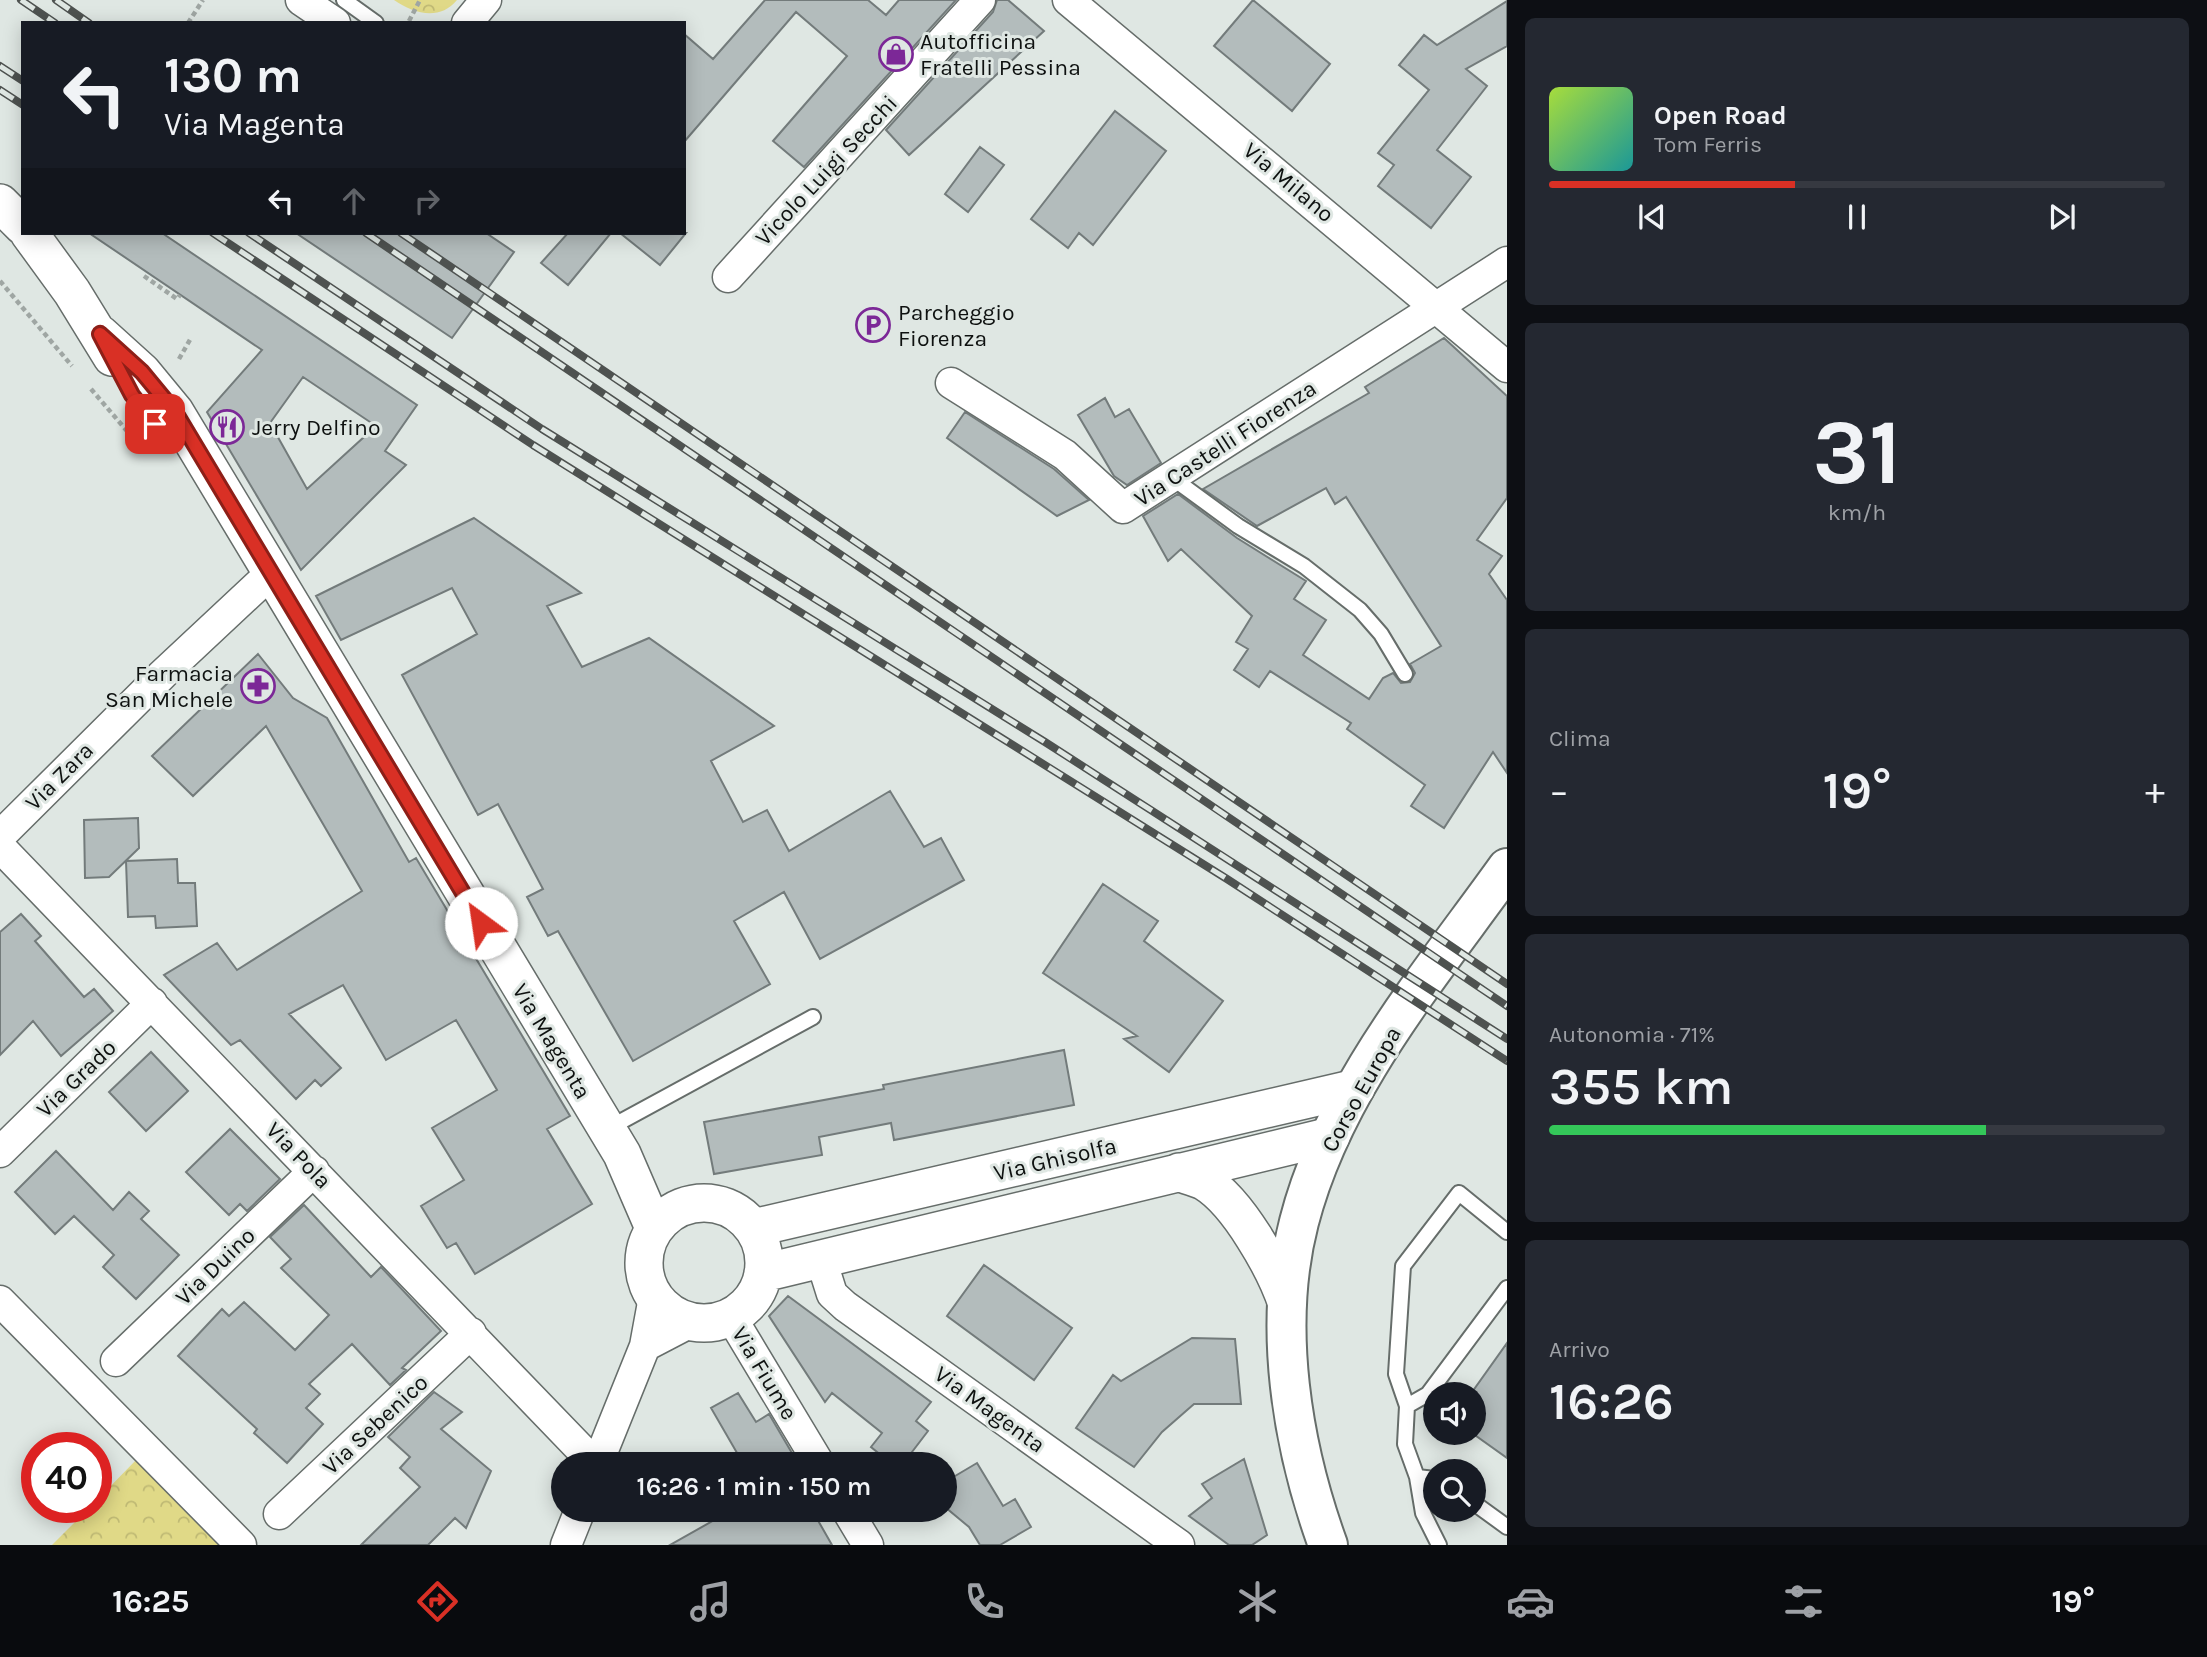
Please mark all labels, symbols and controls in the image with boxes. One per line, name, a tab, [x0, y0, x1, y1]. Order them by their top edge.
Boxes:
place label: Autofficina Fratelli Pessina	[920, 28, 1081, 81]
shop icon: Autofficina Fratelli Pessina	[877, 35, 915, 73]
text: 130 m	[164, 47, 302, 104]
icon: left	[49, 49, 140, 140]
street label: Vicolo Luigi Secchi	[750, 90, 903, 251]
text: Open Road	[1654, 100, 1787, 131]
text: Via Magenta	[164, 106, 345, 143]
text: Tom Ferris	[1654, 131, 1762, 158]
street label: Via Milano	[1238, 137, 1339, 228]
icon: left	[262, 182, 300, 220]
icon: ahead	[335, 182, 373, 220]
icon: right	[408, 182, 446, 220]
icon: previous	[1633, 198, 1671, 236]
icon: pause	[1838, 198, 1876, 236]
icon: next	[2043, 198, 2081, 236]
place label: Parcheggio Fiorenza	[898, 299, 1015, 352]
parking icon: Parcheggio Fiorenza	[854, 306, 892, 344]
street label: Via Castelli Fiorenza	[1129, 375, 1321, 512]
pin	[125, 394, 185, 454]
text: 31	[1812, 400, 1902, 506]
icon: arrive	[136, 405, 174, 443]
restaurant icon: Jerry Delfino	[208, 408, 246, 446]
place label: Jerry Delfino	[252, 414, 381, 441]
text: km/h	[1828, 499, 1886, 526]
place label: Farmacia San Michele	[105, 660, 233, 713]
pharmacy icon: Farmacia San Michele	[239, 667, 277, 705]
text: Clima	[1549, 725, 1611, 752]
street label: Via Zara	[20, 737, 99, 816]
text: 19°	[1823, 760, 1891, 821]
text: −	[1549, 769, 1569, 814]
text: +	[2145, 769, 2165, 814]
position arrow	[444, 886, 518, 960]
street label: Via Magenta	[507, 979, 597, 1104]
text: Autonomia · 71%	[1549, 1021, 1715, 1048]
street label: Corso Europa	[1316, 1022, 1407, 1157]
street label: Via Grado	[31, 1034, 122, 1123]
text: 355 km	[1549, 1056, 1733, 1117]
street label: Via Pola	[260, 1116, 337, 1194]
street label: Via Ghisolfa	[991, 1132, 1119, 1187]
street label: Via Duino	[170, 1222, 261, 1311]
street label: Via Fiume	[726, 1322, 803, 1425]
text: Arrivo	[1549, 1336, 1610, 1363]
street label: Via Magenta	[929, 1360, 1050, 1459]
street label: Via Sebenico	[317, 1369, 434, 1480]
text: 16:26	[1549, 1371, 1674, 1432]
map controls	[1423, 1382, 1486, 1522]
button: sound	[1423, 1382, 1486, 1445]
speed limit sign: 40	[21, 1432, 112, 1523]
button: search	[1423, 1459, 1486, 1522]
text: 16:26 · 1 min · 150 m	[637, 1471, 871, 1502]
icon: directions	[413, 1577, 462, 1626]
icon: music	[686, 1577, 735, 1626]
icon: phone	[960, 1577, 1009, 1626]
icon: climate	[1233, 1577, 1282, 1626]
icon: car	[1506, 1577, 1555, 1626]
icon: filters	[1779, 1577, 1828, 1626]
text: 16:25	[112, 1583, 189, 1620]
text: 19°	[2052, 1583, 2095, 1620]

